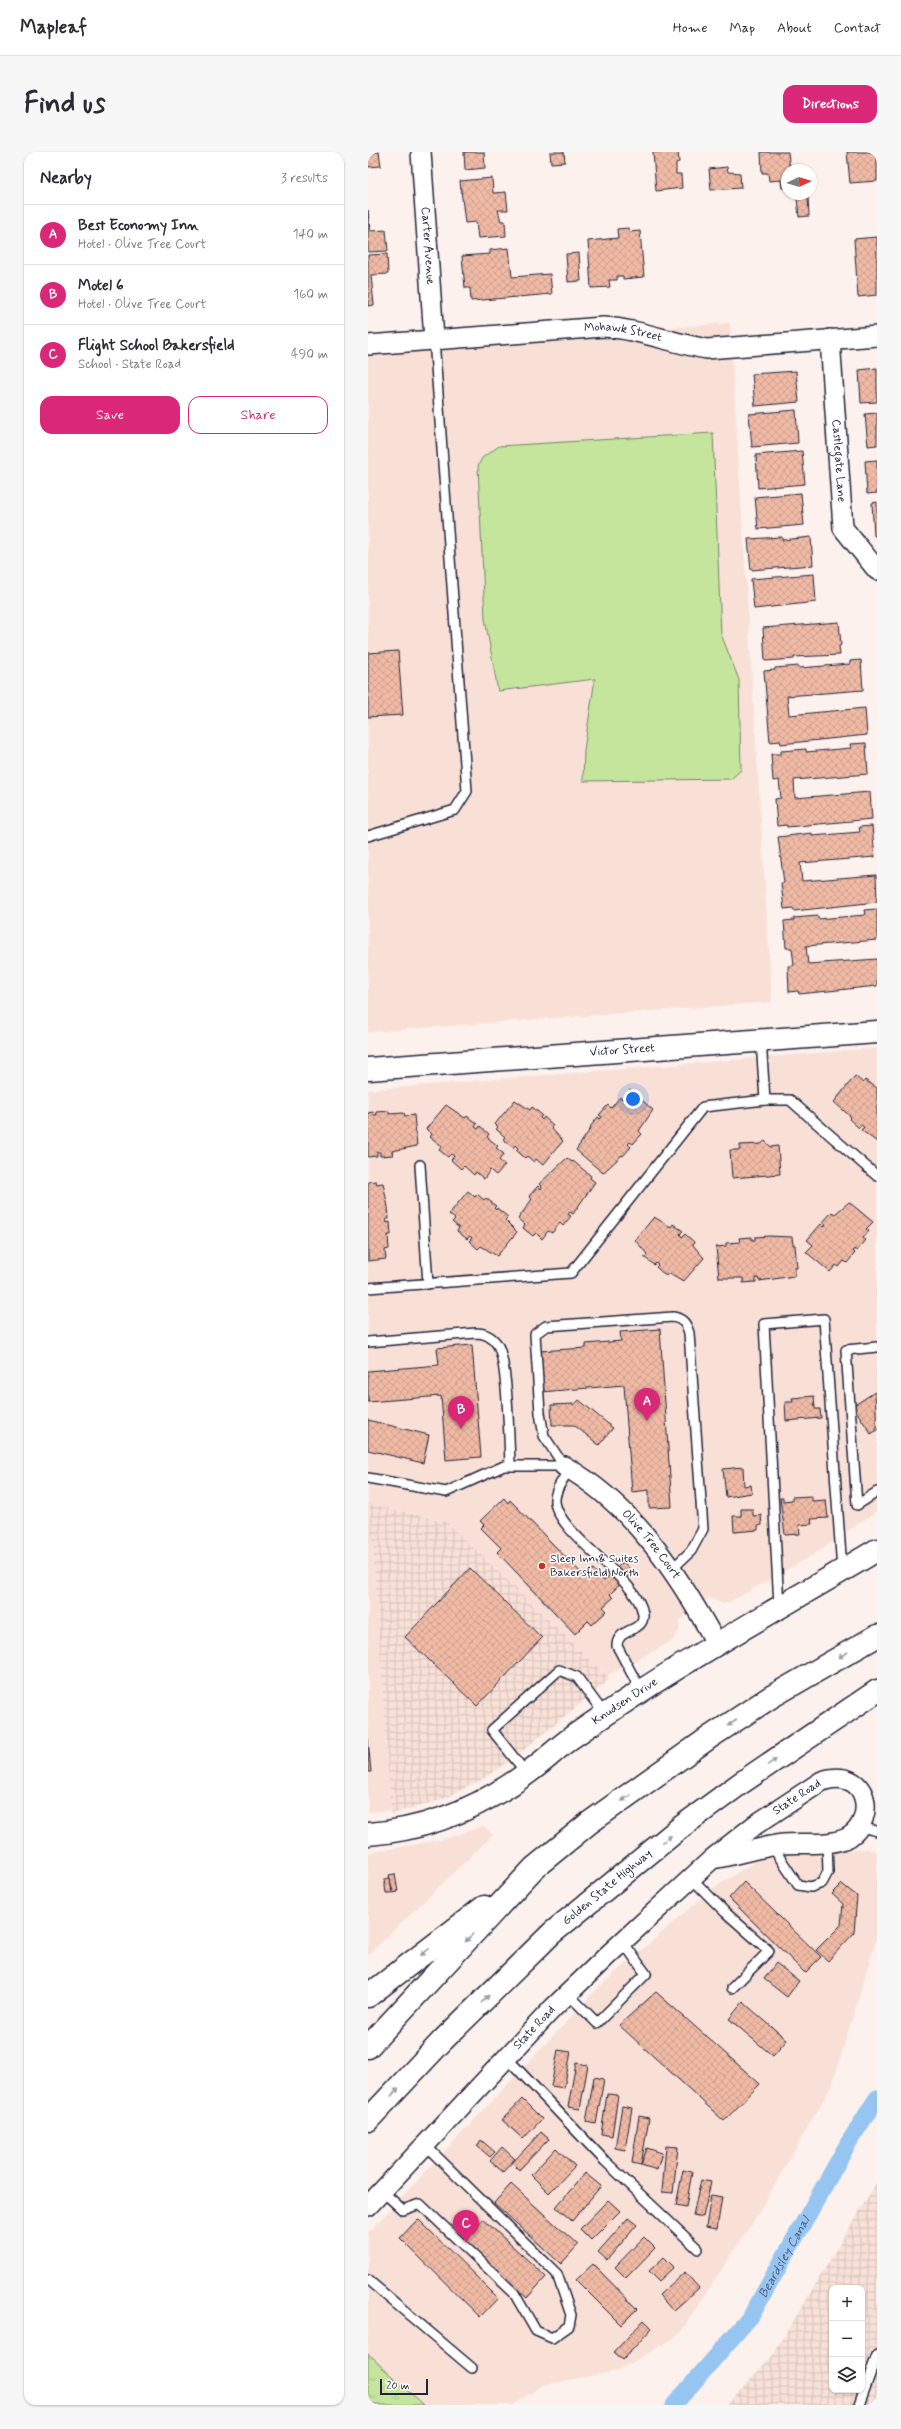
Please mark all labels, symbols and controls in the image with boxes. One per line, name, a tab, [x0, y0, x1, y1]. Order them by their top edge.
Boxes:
text: Mapleaf	[20, 15, 87, 40]
text: Home	[673, 19, 707, 37]
text: Map	[729, 19, 755, 37]
text: About	[777, 19, 812, 37]
text: Contact	[834, 19, 881, 37]
button: Directions	[783, 85, 877, 123]
text: Find us	[24, 86, 105, 123]
north arrow	[781, 164, 817, 200]
text: Nearby	[40, 167, 92, 189]
text: 3 results	[281, 170, 328, 187]
street label: Carter Avenue	[417, 206, 438, 286]
text: Best Economy Inn	[78, 216, 199, 236]
text: A	[49, 226, 57, 243]
text: 140 m	[293, 226, 328, 243]
text: Hotel · Olive Tree Court	[78, 236, 206, 253]
text: Motel 6	[78, 276, 124, 296]
text: B	[49, 286, 57, 303]
text: 160 m	[293, 286, 328, 303]
text: Hotel · Olive Tree Court	[78, 296, 206, 313]
street label: Mohawk Street	[583, 319, 664, 346]
text: Flight School Bakersfield	[78, 336, 235, 356]
text: C	[48, 346, 58, 363]
text: 490 m	[291, 346, 328, 363]
text: School · State Road	[78, 356, 181, 373]
button: Save	[40, 396, 180, 434]
button: Share	[188, 396, 328, 434]
street label: Castlegate Lane	[828, 419, 849, 503]
street label: Victor Street	[589, 1040, 656, 1061]
your location	[623, 1089, 643, 1109]
pin: A	[634, 1388, 660, 1421]
pin: B	[448, 1396, 474, 1429]
street label: Olive Tree Court	[618, 1506, 684, 1583]
place label: Sleep Inn & Suites Bakersfield North	[550, 1551, 639, 1581]
marker: Sleep Inn & Suites Bakersfield North	[537, 1561, 547, 1571]
one-way arrow	[837, 1652, 849, 1659]
street label: Knudsen Drive	[589, 1674, 661, 1729]
one-way arrow	[726, 1719, 738, 1726]
one-way arrow	[766, 1758, 777, 1766]
street label: State Road	[770, 1776, 824, 1819]
one-way arrow	[621, 1794, 631, 1802]
one-way arrow	[661, 1834, 672, 1843]
street label: Golden State Highway	[559, 1846, 655, 1929]
one-way arrow	[464, 1933, 474, 1943]
one-way arrow	[420, 1948, 431, 1956]
one-way arrow	[480, 1994, 490, 2003]
street label: State Road	[510, 2002, 559, 2053]
one-way arrow	[390, 2087, 400, 2097]
pin: C	[453, 2210, 479, 2243]
water label: Beardsley Canal	[754, 2212, 815, 2301]
map controls	[829, 2285, 865, 2393]
button: +	[829, 2285, 865, 2321]
button: −	[829, 2321, 865, 2357]
button: layers	[829, 2357, 865, 2393]
scale bar	[380, 2377, 428, 2396]
text: 20 m	[386, 2379, 409, 2393]

